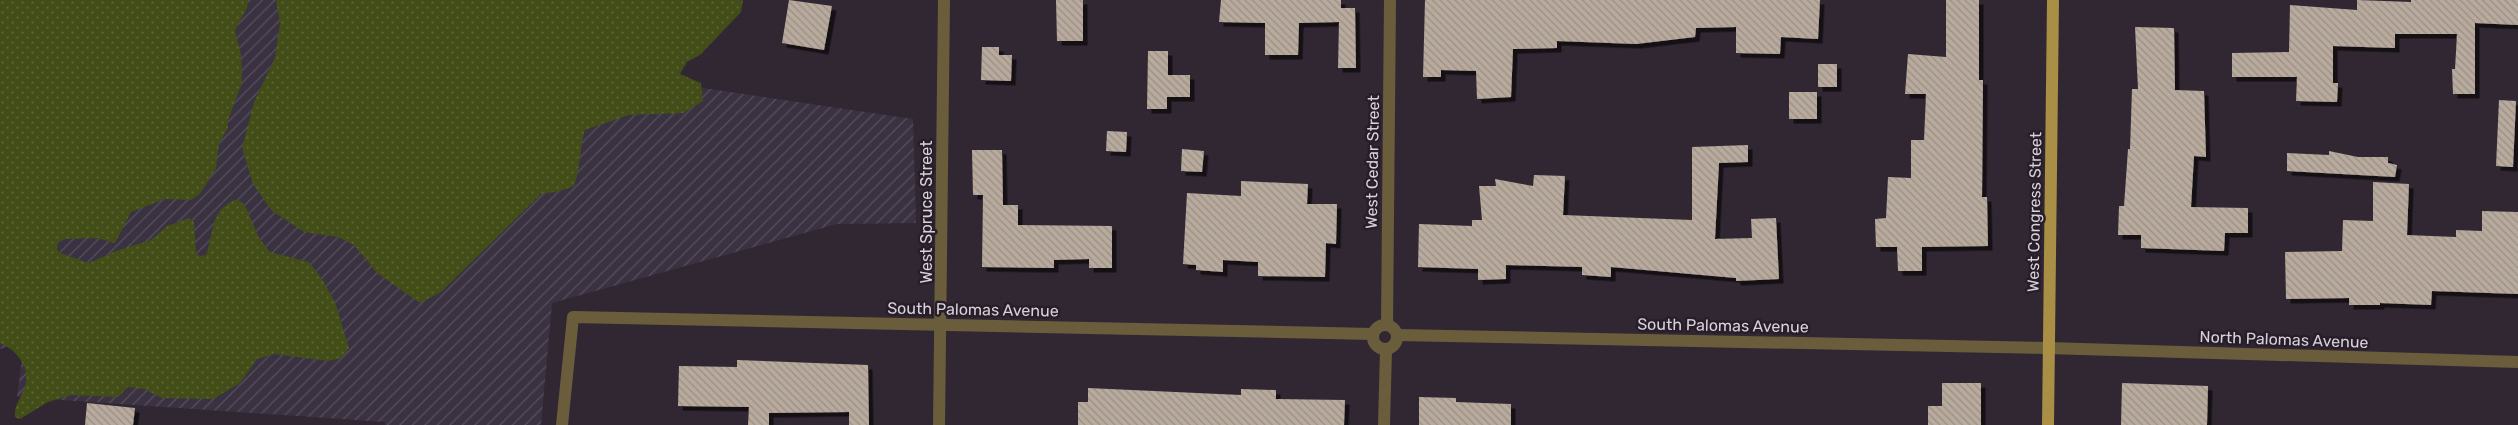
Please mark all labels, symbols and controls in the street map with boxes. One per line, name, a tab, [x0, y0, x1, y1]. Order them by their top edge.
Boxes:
street label: West Cedar Street	[1362, 95, 1383, 229]
street label: West Congress Street	[2024, 132, 2045, 292]
street label: West Spruce Street	[917, 141, 936, 283]
street label: South Palomas Avenue	[887, 299, 1059, 320]
street label: South Palomas Avenue	[1637, 315, 1809, 336]
street label: North Palomas Avenue	[2199, 327, 2369, 352]

